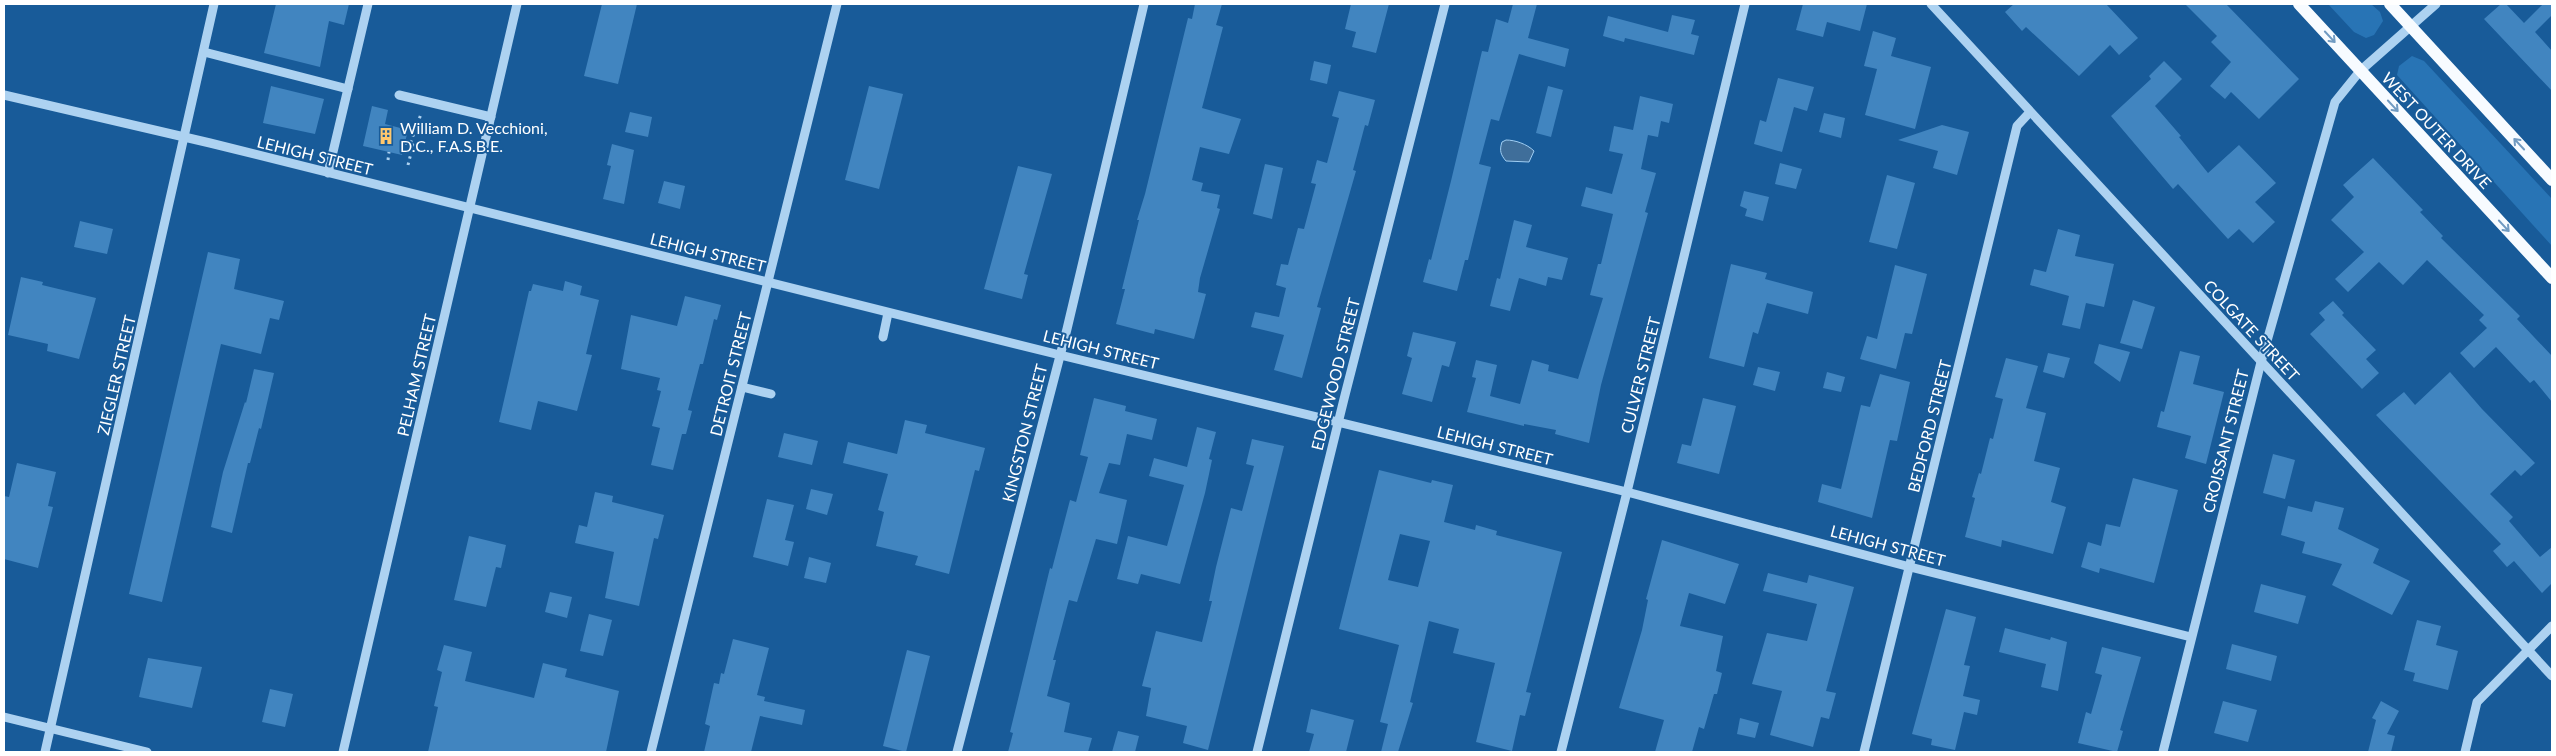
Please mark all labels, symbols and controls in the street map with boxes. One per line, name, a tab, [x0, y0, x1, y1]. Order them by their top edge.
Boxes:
one-way arrow	[2324, 31, 2335, 44]
street label: WEST OUTER DRIVE	[2378, 68, 2496, 192]
one-way arrow	[2388, 100, 2399, 113]
place label: William D. Vecchioni, D.C., F.A.S.B.E.	[400, 118, 548, 155]
building icon: William D. Vecchioni, D.C., F.A.S.B.E.	[376, 126, 396, 146]
street label: LEHIGH STREET	[255, 131, 375, 179]
one-way arrow	[2513, 138, 2525, 150]
one-way arrow	[2498, 219, 2510, 232]
street label: LEHIGH STREET	[648, 228, 768, 276]
street label: COLGATE STREET	[2200, 276, 2304, 385]
street label: EDGEWOOD STREET	[1307, 295, 1363, 452]
street label: DETROIT STREET	[705, 309, 755, 438]
street label: PELHAM STREET	[393, 311, 439, 438]
street label: ZIEGLER STREET	[93, 313, 139, 437]
street label: CULVER STREET	[1616, 314, 1664, 435]
street label: LEHIGH STREET	[1041, 325, 1161, 373]
street label: BEDFORD STREET	[1903, 357, 1955, 494]
street label: KINGSTON STREET	[998, 361, 1051, 504]
street label: CROISSANT STREET	[2198, 367, 2252, 515]
street label: LEHIGH STREET	[1435, 421, 1555, 469]
street label: LEHIGH STREET	[1828, 521, 1948, 570]

